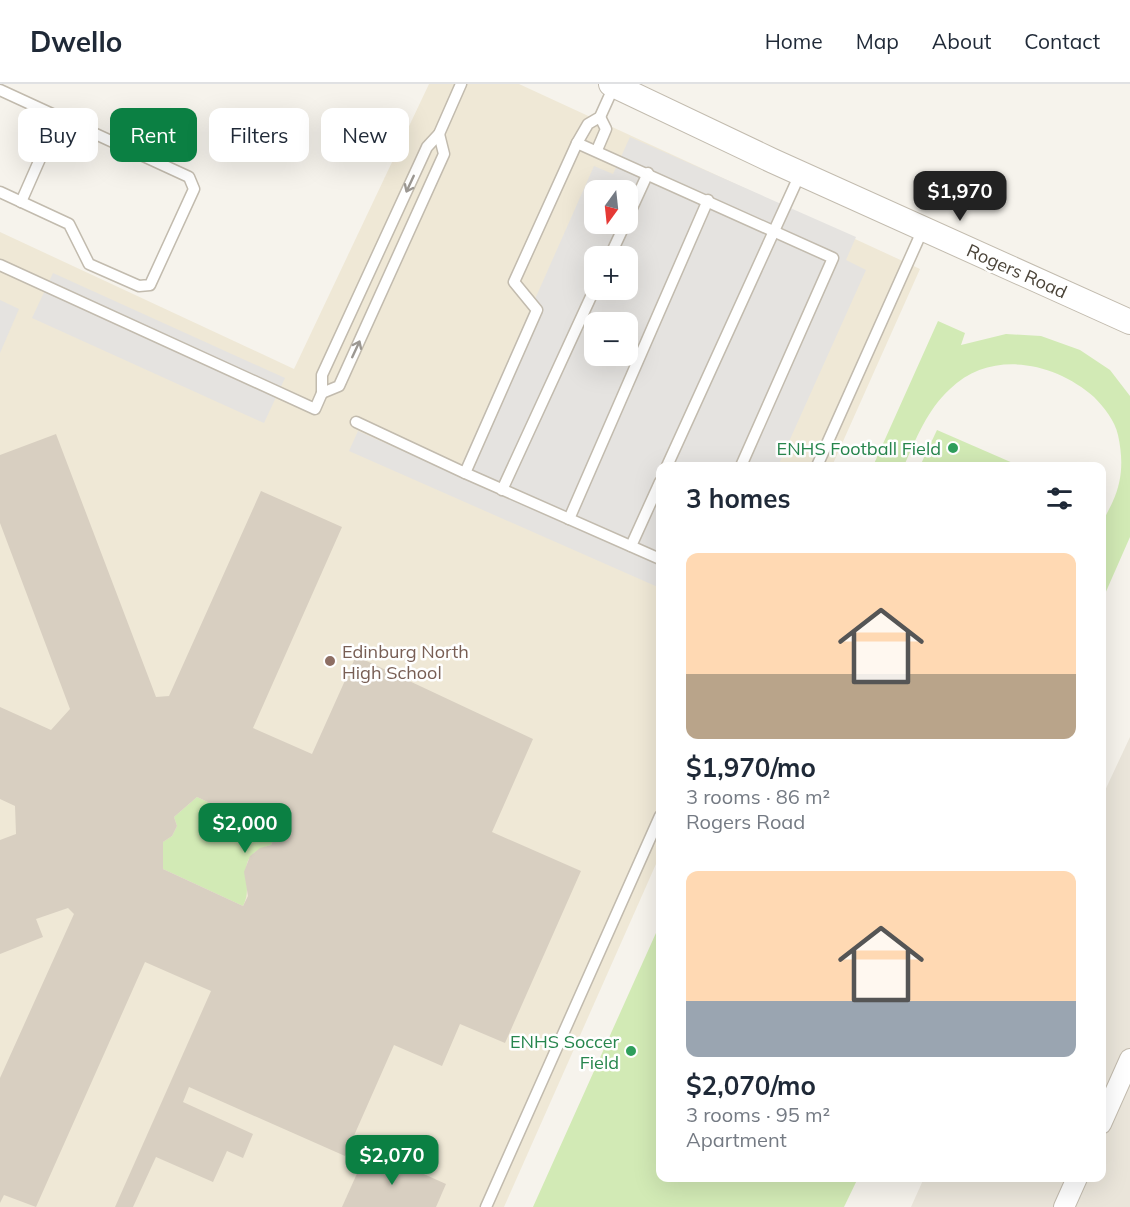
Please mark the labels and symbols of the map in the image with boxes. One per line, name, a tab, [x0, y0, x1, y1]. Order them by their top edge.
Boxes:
pin: $1,970	[911, 171, 1009, 222]
one-way arrow	[403, 175, 415, 193]
north arrow	[584, 180, 638, 234]
street label: Rogers Road	[963, 239, 1071, 303]
one-way arrow	[351, 341, 363, 359]
place label: ENHS Football Field	[777, 437, 941, 460]
marker: ENHS Football Field	[946, 441, 960, 455]
place label: Edinburg North High School	[342, 640, 469, 684]
marker: Edinburg North High School	[323, 654, 337, 668]
pin: $2,000	[196, 803, 294, 854]
place label: ENHS Soccer Field	[510, 1030, 619, 1074]
marker: ENHS Soccer Field	[624, 1044, 638, 1058]
pin: $2,070	[343, 1135, 441, 1186]

